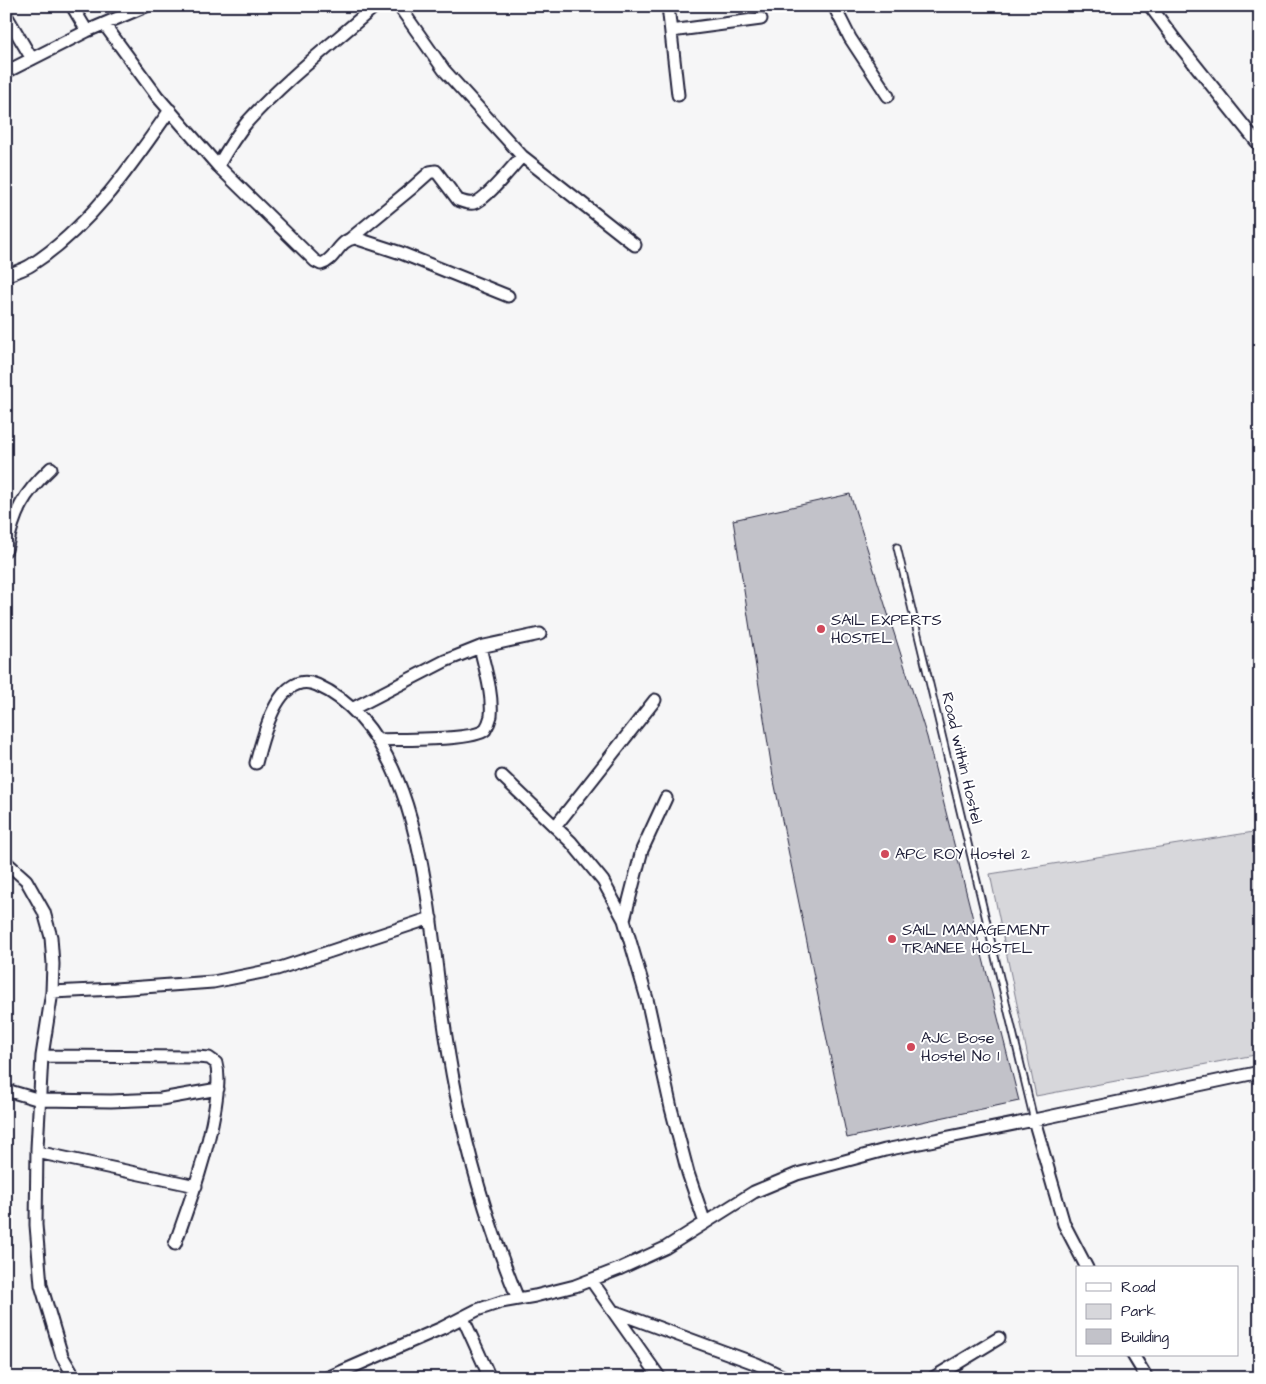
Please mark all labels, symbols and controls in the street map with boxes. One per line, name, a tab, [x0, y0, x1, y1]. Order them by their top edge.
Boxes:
place label: SAIL EXPERTS HOSTEL	[831, 609, 942, 649]
marker: SAIL EXPERTS HOSTEL	[815, 623, 827, 635]
street label: Road within Hostel	[936, 690, 988, 826]
place label: APC ROY Hostel 2	[895, 843, 1030, 865]
marker: APC ROY Hostel 2	[879, 848, 891, 860]
place label: SAIL MANAGEMENT TRAINEE HOSTEL	[902, 919, 1049, 959]
marker: SAIL MANAGEMENT TRAINEE HOSTEL	[886, 933, 898, 945]
place label: AJC Bose Hostel No 1	[921, 1027, 999, 1067]
marker: AJC Bose Hostel No 1	[905, 1041, 917, 1053]
legend	[1076, 1266, 1238, 1356]
text: Road	[1121, 1277, 1156, 1298]
text: Park	[1121, 1301, 1156, 1322]
text: Building	[1121, 1327, 1169, 1349]

